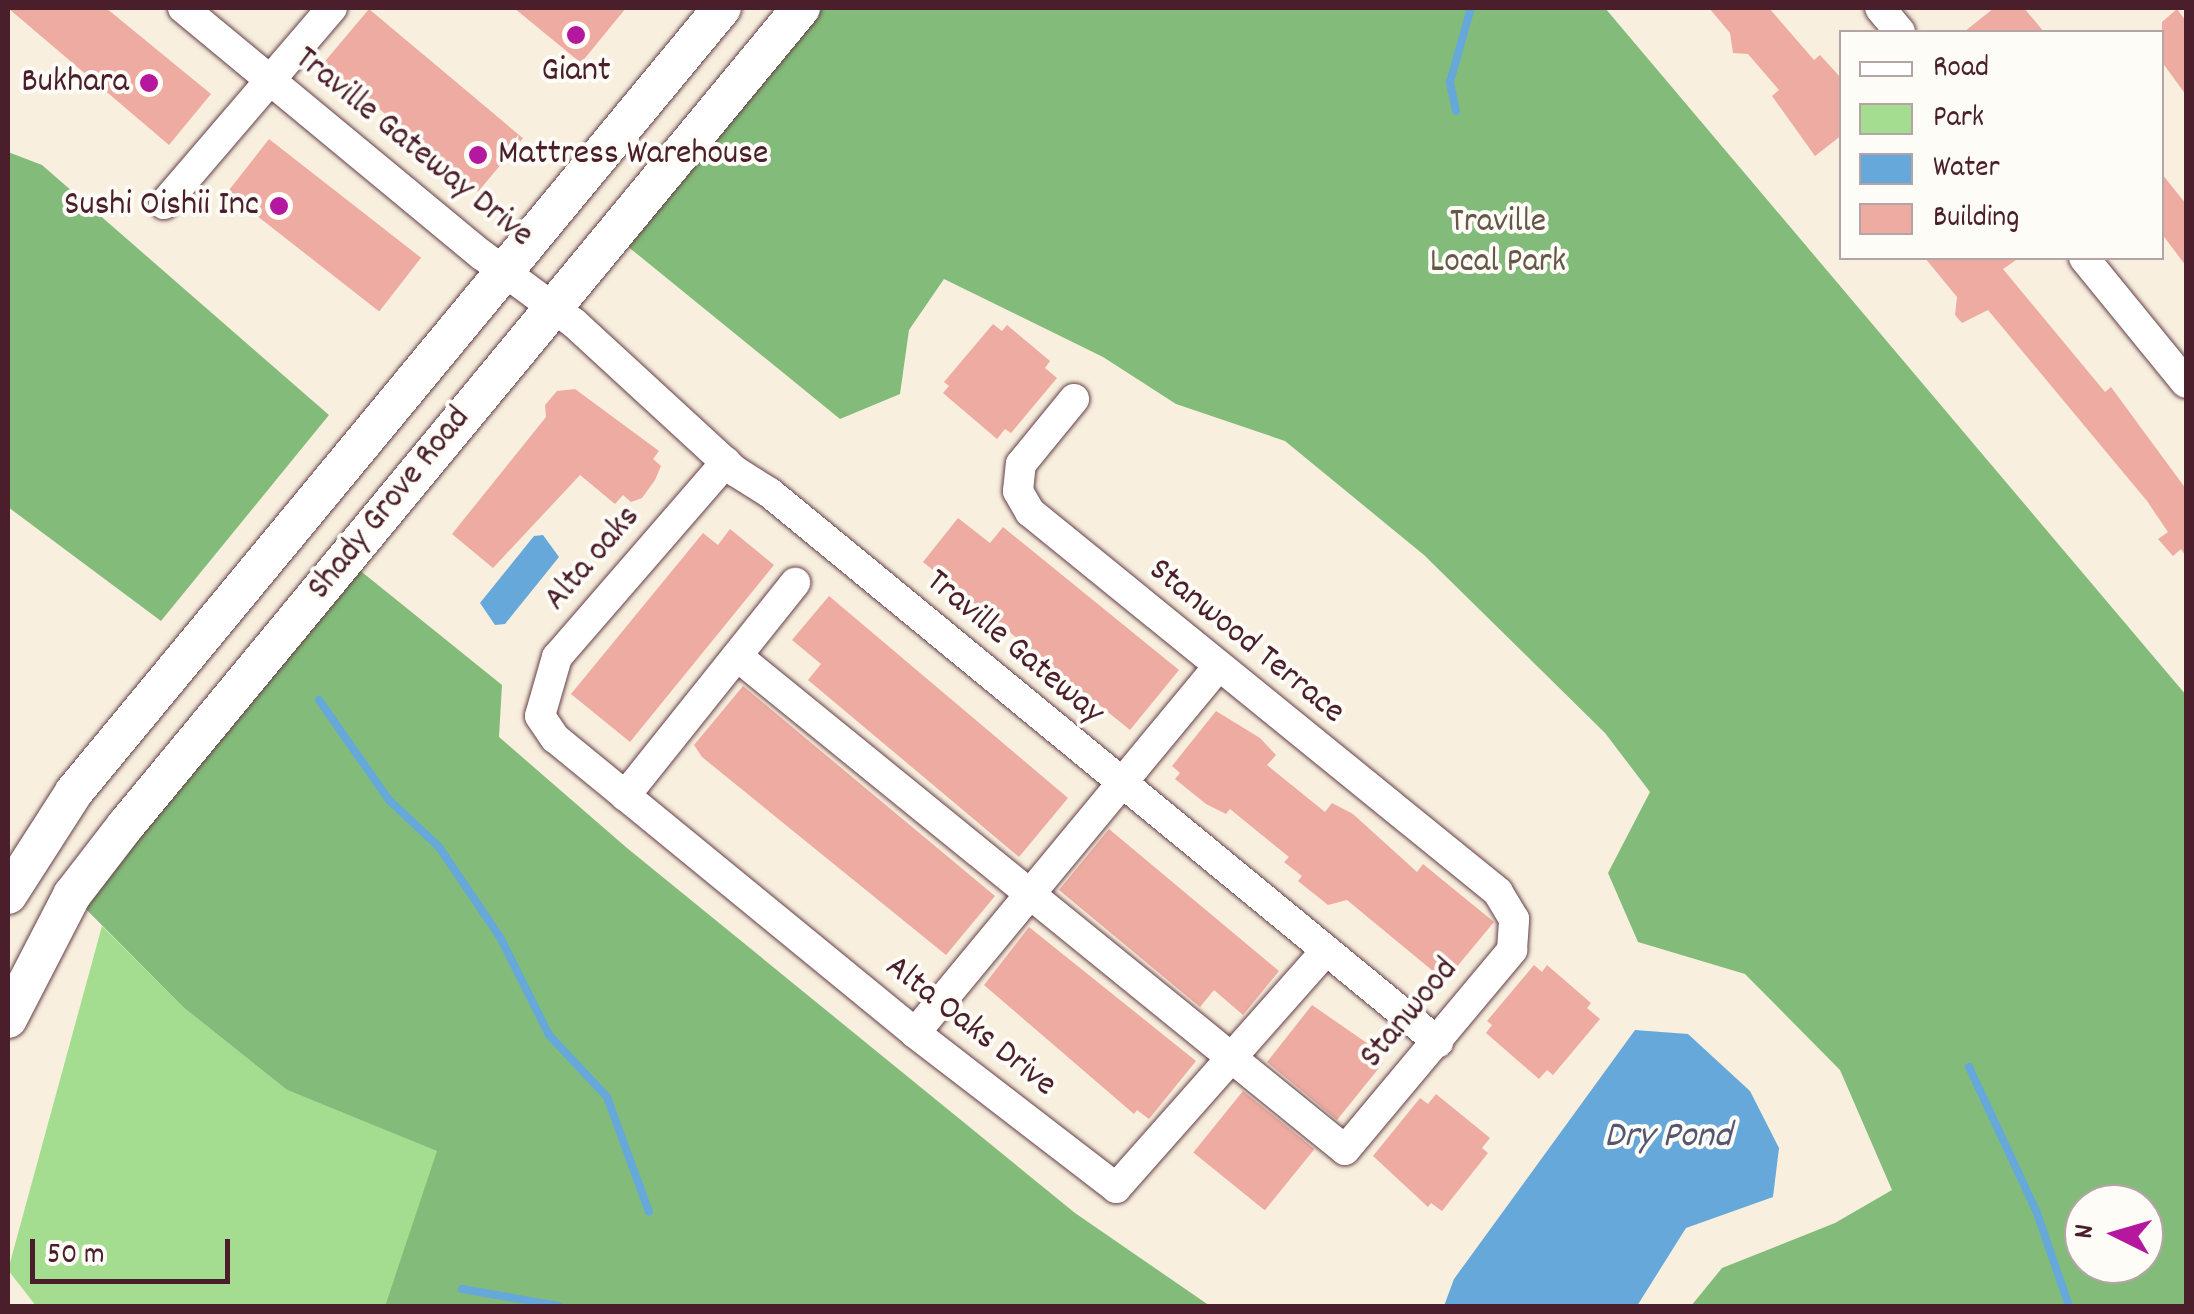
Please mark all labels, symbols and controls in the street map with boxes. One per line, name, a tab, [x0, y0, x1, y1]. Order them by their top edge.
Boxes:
marker: Giant	[565, 24, 587, 46]
legend	[1839, 30, 2164, 260]
street label: Traville Gateway Drive	[285, 39, 541, 257]
text: Road	[1933, 48, 1989, 91]
place label: Giant	[541, 51, 611, 93]
place label: Bukhara	[21, 62, 129, 104]
marker: Bukhara	[138, 72, 160, 94]
text: Park	[1933, 98, 1984, 141]
place label: Mattress Warehouse	[498, 134, 768, 176]
marker: Mattress Warehouse	[467, 144, 489, 166]
text: Water	[1933, 148, 2000, 191]
place label: Sushi Oishii Inc	[64, 185, 259, 227]
marker: Sushi Oishii Inc	[268, 195, 290, 217]
text: Building	[1933, 198, 2019, 241]
park label: Traville Local Park	[1430, 202, 1566, 284]
street label: Shady Grove Road	[299, 399, 481, 609]
street label: Alta oaks	[536, 498, 650, 620]
street label: Stanwood Terrace	[1139, 550, 1353, 734]
street label: Traville Gateway	[916, 561, 1112, 735]
street label: Alta Oaks Drive	[876, 947, 1064, 1107]
street label: Stanwood	[1352, 950, 1468, 1078]
water label: Dry Pond	[1604, 1115, 1732, 1161]
north arrow	[2064, 1184, 2164, 1284]
scale bar	[35, 1219, 235, 1281]
text: N	[2066, 1223, 2107, 1240]
text: 50 m	[47, 1235, 105, 1278]

